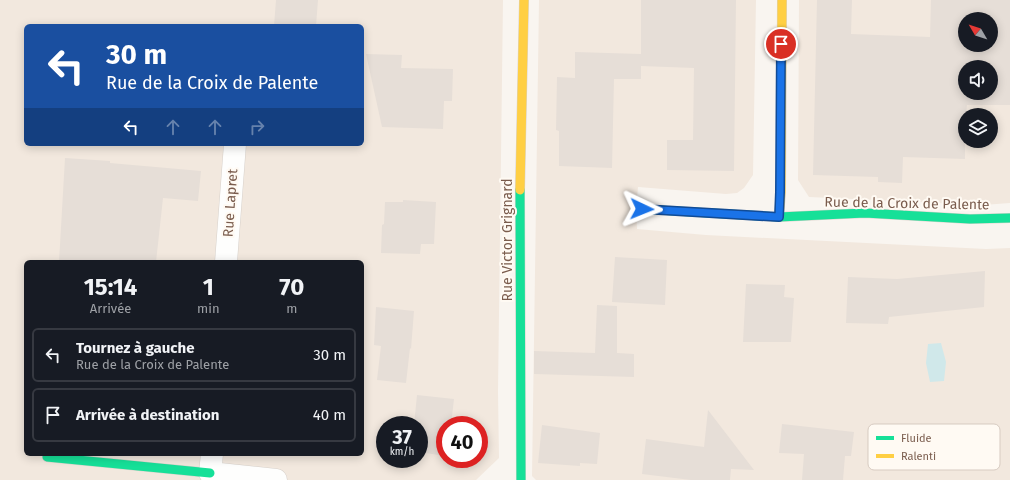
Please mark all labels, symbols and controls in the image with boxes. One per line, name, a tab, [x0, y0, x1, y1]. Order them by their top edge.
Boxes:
north arrow	[958, 12, 998, 52]
map controls	[958, 12, 998, 148]
pin	[764, 27, 798, 61]
icon: arrive	[770, 33, 792, 55]
text: 30 m	[106, 38, 167, 71]
icon: left	[40, 40, 92, 92]
button: sound	[958, 60, 998, 100]
text: Rue de la Croix de Palente	[106, 72, 318, 94]
button: layers	[958, 108, 998, 148]
icon: left	[120, 116, 142, 138]
icon: ahead	[162, 116, 184, 138]
icon: ahead	[204, 116, 226, 138]
icon: right	[246, 116, 268, 138]
street label: Rue Lapret	[220, 167, 241, 238]
street label: Rue Victor Grignard	[499, 178, 516, 302]
position arrow	[621, 188, 663, 230]
street label: Rue de la Croix de Palente	[824, 194, 990, 213]
text: 15:14	[84, 273, 137, 301]
text: 1	[203, 273, 214, 301]
text: 70	[279, 273, 304, 301]
text: Arrivée	[90, 301, 131, 316]
text: min	[197, 301, 220, 316]
text: m	[286, 301, 297, 316]
text: Tournez à gauche	[76, 339, 195, 357]
icon: left	[42, 344, 64, 366]
text: 30 m	[313, 346, 346, 364]
text: Rue de la Croix de Palente	[76, 357, 229, 372]
icon: arrive	[42, 404, 64, 426]
text: Arrivée à destination	[76, 406, 219, 424]
text: 40 m	[313, 406, 346, 424]
speed limit sign: 40	[436, 416, 488, 468]
legend	[868, 424, 1000, 470]
text: 37	[392, 425, 412, 449]
text: Fluide	[901, 432, 932, 445]
text: km/h	[390, 446, 414, 458]
text: Ralenti	[901, 450, 936, 463]

